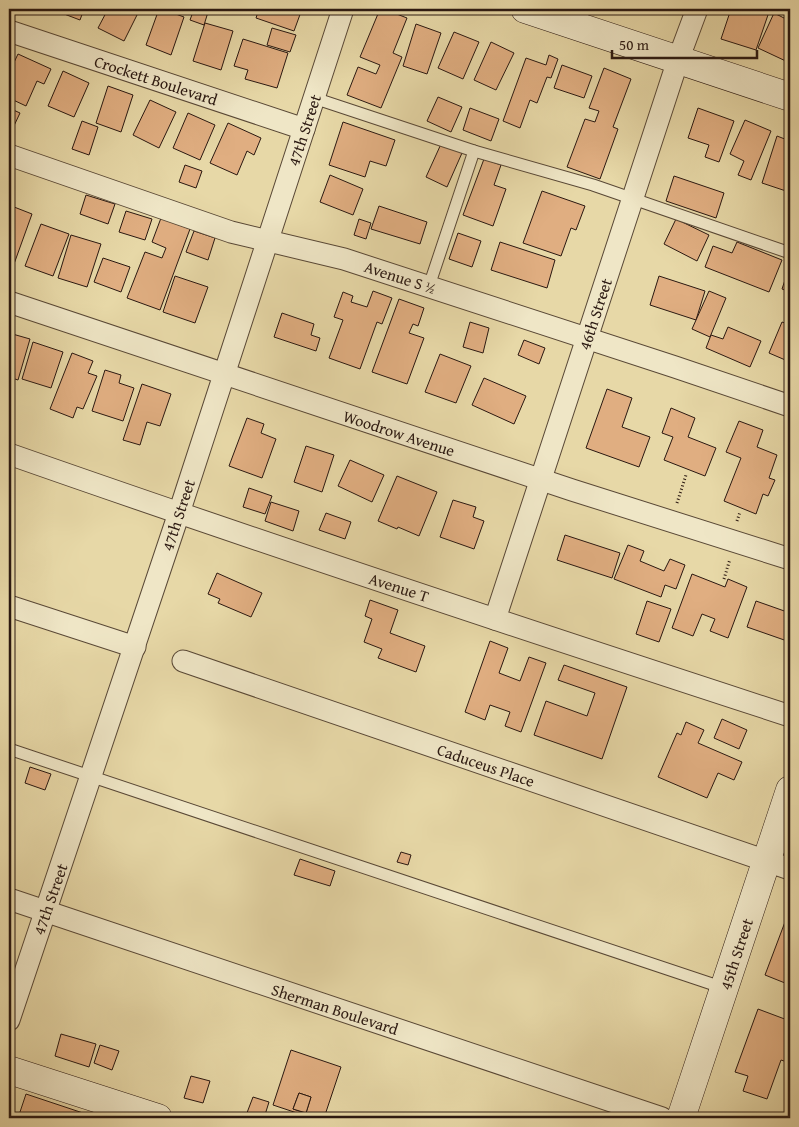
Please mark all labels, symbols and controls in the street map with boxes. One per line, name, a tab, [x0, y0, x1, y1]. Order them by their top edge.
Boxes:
scale bar	[612, 28, 756, 60]
text: 50 m	[619, 34, 650, 55]
street label: Crockett Boulevard	[91, 49, 221, 111]
street label: 47th Street	[281, 91, 327, 169]
street label: Avenue S ½	[361, 254, 439, 300]
street label: 46th Street	[572, 275, 618, 353]
street label: Woodrow Avenue	[340, 404, 458, 462]
street label: 47th Street	[155, 476, 201, 554]
street label: Avenue T	[366, 566, 432, 608]
street label: Caduceus Place	[434, 737, 538, 793]
street label: 47th Street	[27, 860, 74, 938]
street label: 45th Street	[713, 915, 759, 993]
street label: Sherman Boulevard	[268, 977, 402, 1041]

